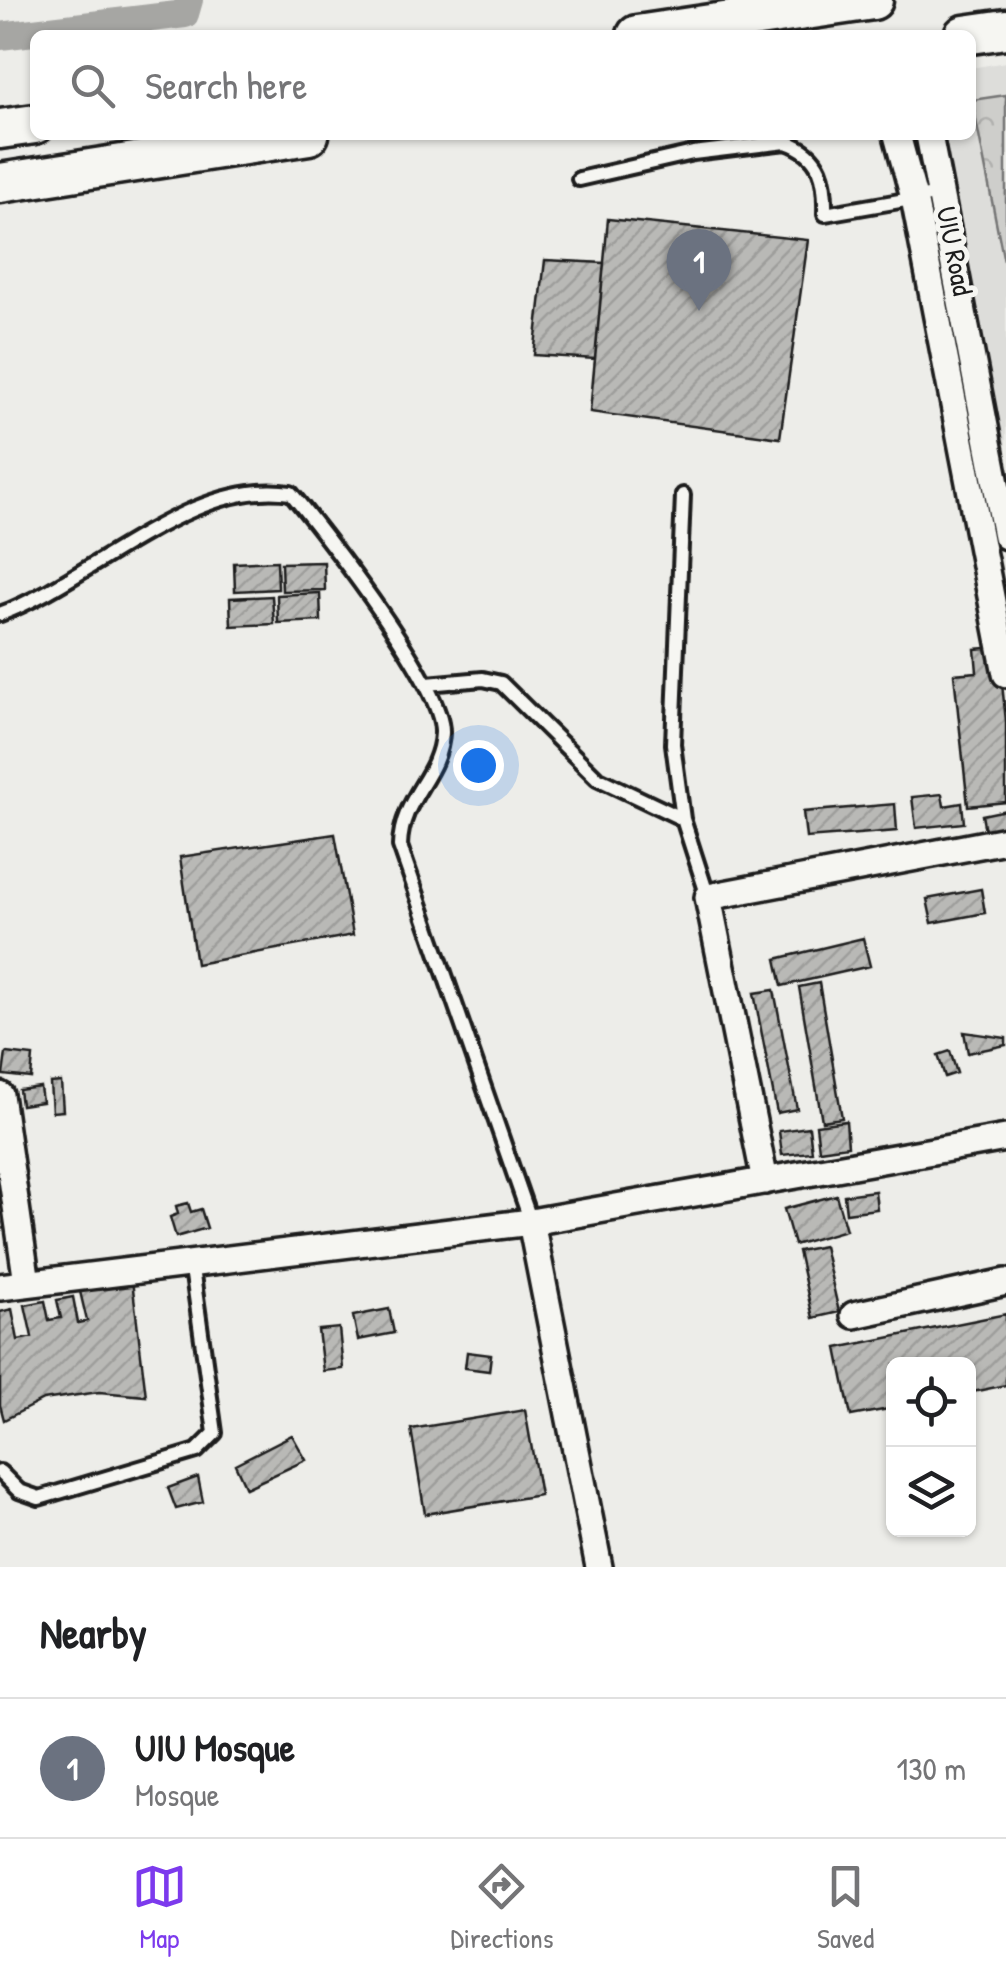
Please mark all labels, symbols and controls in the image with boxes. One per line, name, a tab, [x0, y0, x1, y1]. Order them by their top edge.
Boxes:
search box	[30, 30, 976, 140]
icon: search	[65, 58, 120, 113]
text: Search here	[145, 59, 307, 111]
street label: UIU Road	[928, 203, 982, 299]
pin: 1	[666, 228, 732, 311]
your location	[453, 740, 504, 791]
map controls	[886, 1357, 976, 1537]
button: locate	[886, 1357, 976, 1447]
button: layers	[886, 1447, 976, 1537]
text: Nearby	[40, 1604, 147, 1661]
text: UIU Mosque	[135, 1721, 295, 1773]
text: 1	[67, 1747, 78, 1790]
text: 130 m	[897, 1747, 966, 1790]
text: Mosque	[135, 1773, 220, 1816]
tab: Map	[132, 1859, 187, 1957]
tab: Directions	[450, 1859, 553, 1957]
tab: Saved	[817, 1859, 874, 1957]

